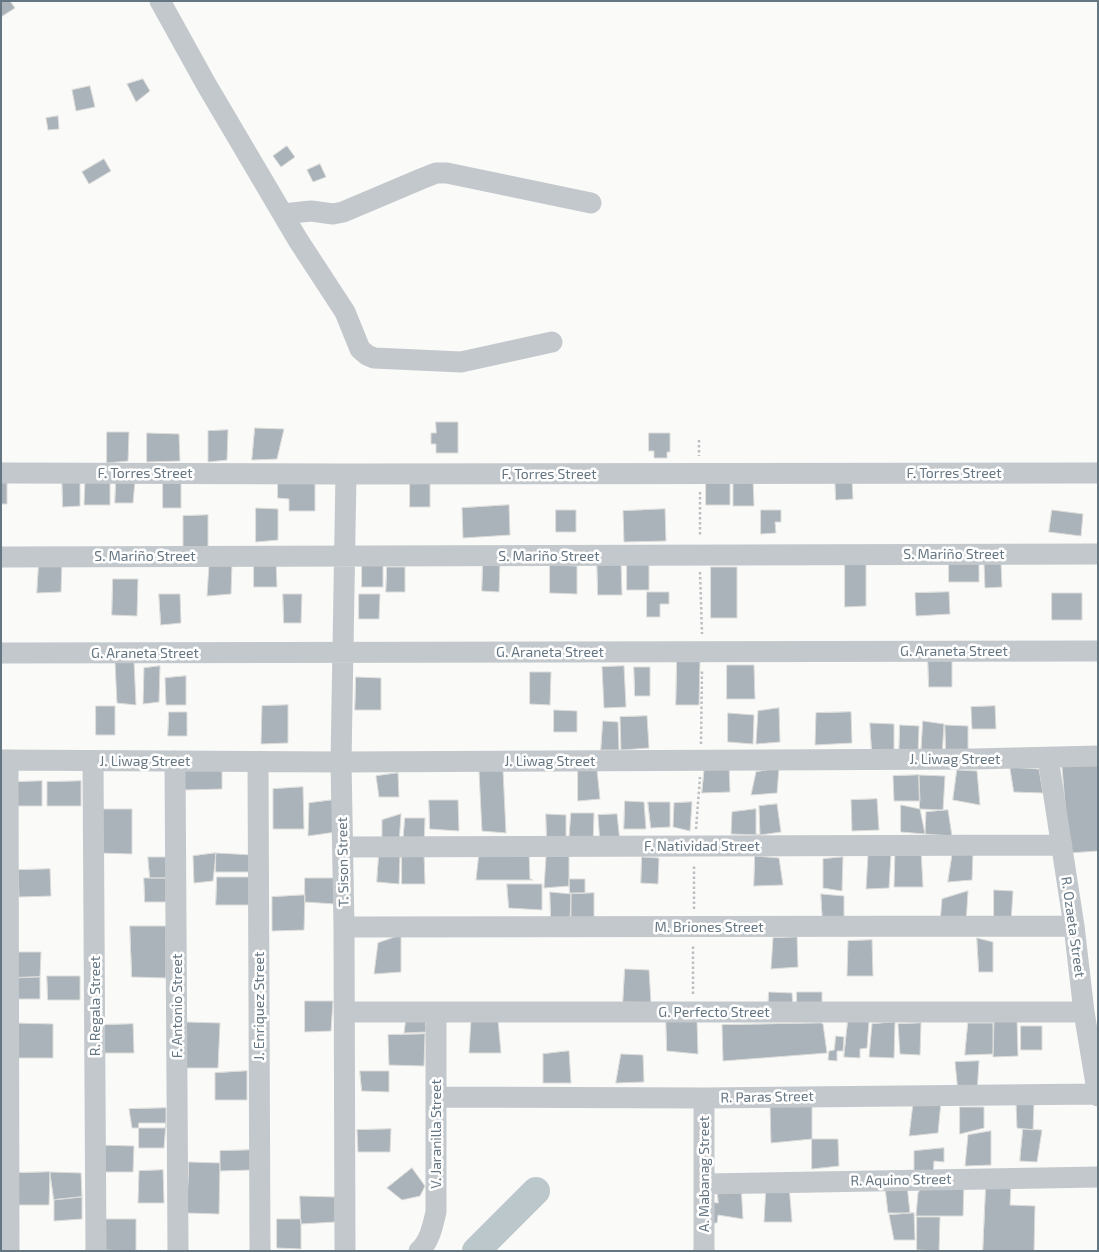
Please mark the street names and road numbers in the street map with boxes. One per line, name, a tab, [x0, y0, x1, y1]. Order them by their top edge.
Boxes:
street label: F. Torres Street	[97, 465, 193, 481]
street label: F. Torres Street	[906, 465, 1002, 481]
street label: F. Torres Street	[501, 466, 597, 482]
street label: S. Mariño Street	[903, 546, 1005, 562]
street label: S. Mariño Street	[94, 548, 196, 564]
street label: S. Mariño Street	[498, 548, 600, 564]
street label: G. Araneta Street	[900, 643, 1008, 659]
street label: G. Araneta Street	[496, 644, 604, 660]
street label: G. Araneta Street	[91, 645, 199, 661]
street label: J. Liwag Street	[910, 751, 1000, 767]
street label: J. Liwag Street	[100, 753, 190, 769]
street label: J. Liwag Street	[505, 753, 595, 769]
street label: T. Sison Street	[334, 817, 352, 907]
street label: F. Natividad Street	[644, 838, 760, 854]
street label: R. Ozaeta Street	[1058, 875, 1088, 979]
street label: M. Briones Street	[654, 919, 764, 935]
street label: J. Enriquez Street	[251, 952, 267, 1060]
street label: F. Antonio Street	[169, 954, 185, 1058]
street label: R. Regala Street	[87, 956, 103, 1056]
street label: G. Perfecto Street	[658, 1004, 770, 1020]
street label: V. Jaranilla Street	[428, 1079, 444, 1189]
street label: R. Paras Street	[720, 1088, 814, 1106]
street label: A. Mabanag Street	[696, 1116, 712, 1232]
street label: R. Aquino Street	[850, 1171, 952, 1189]

